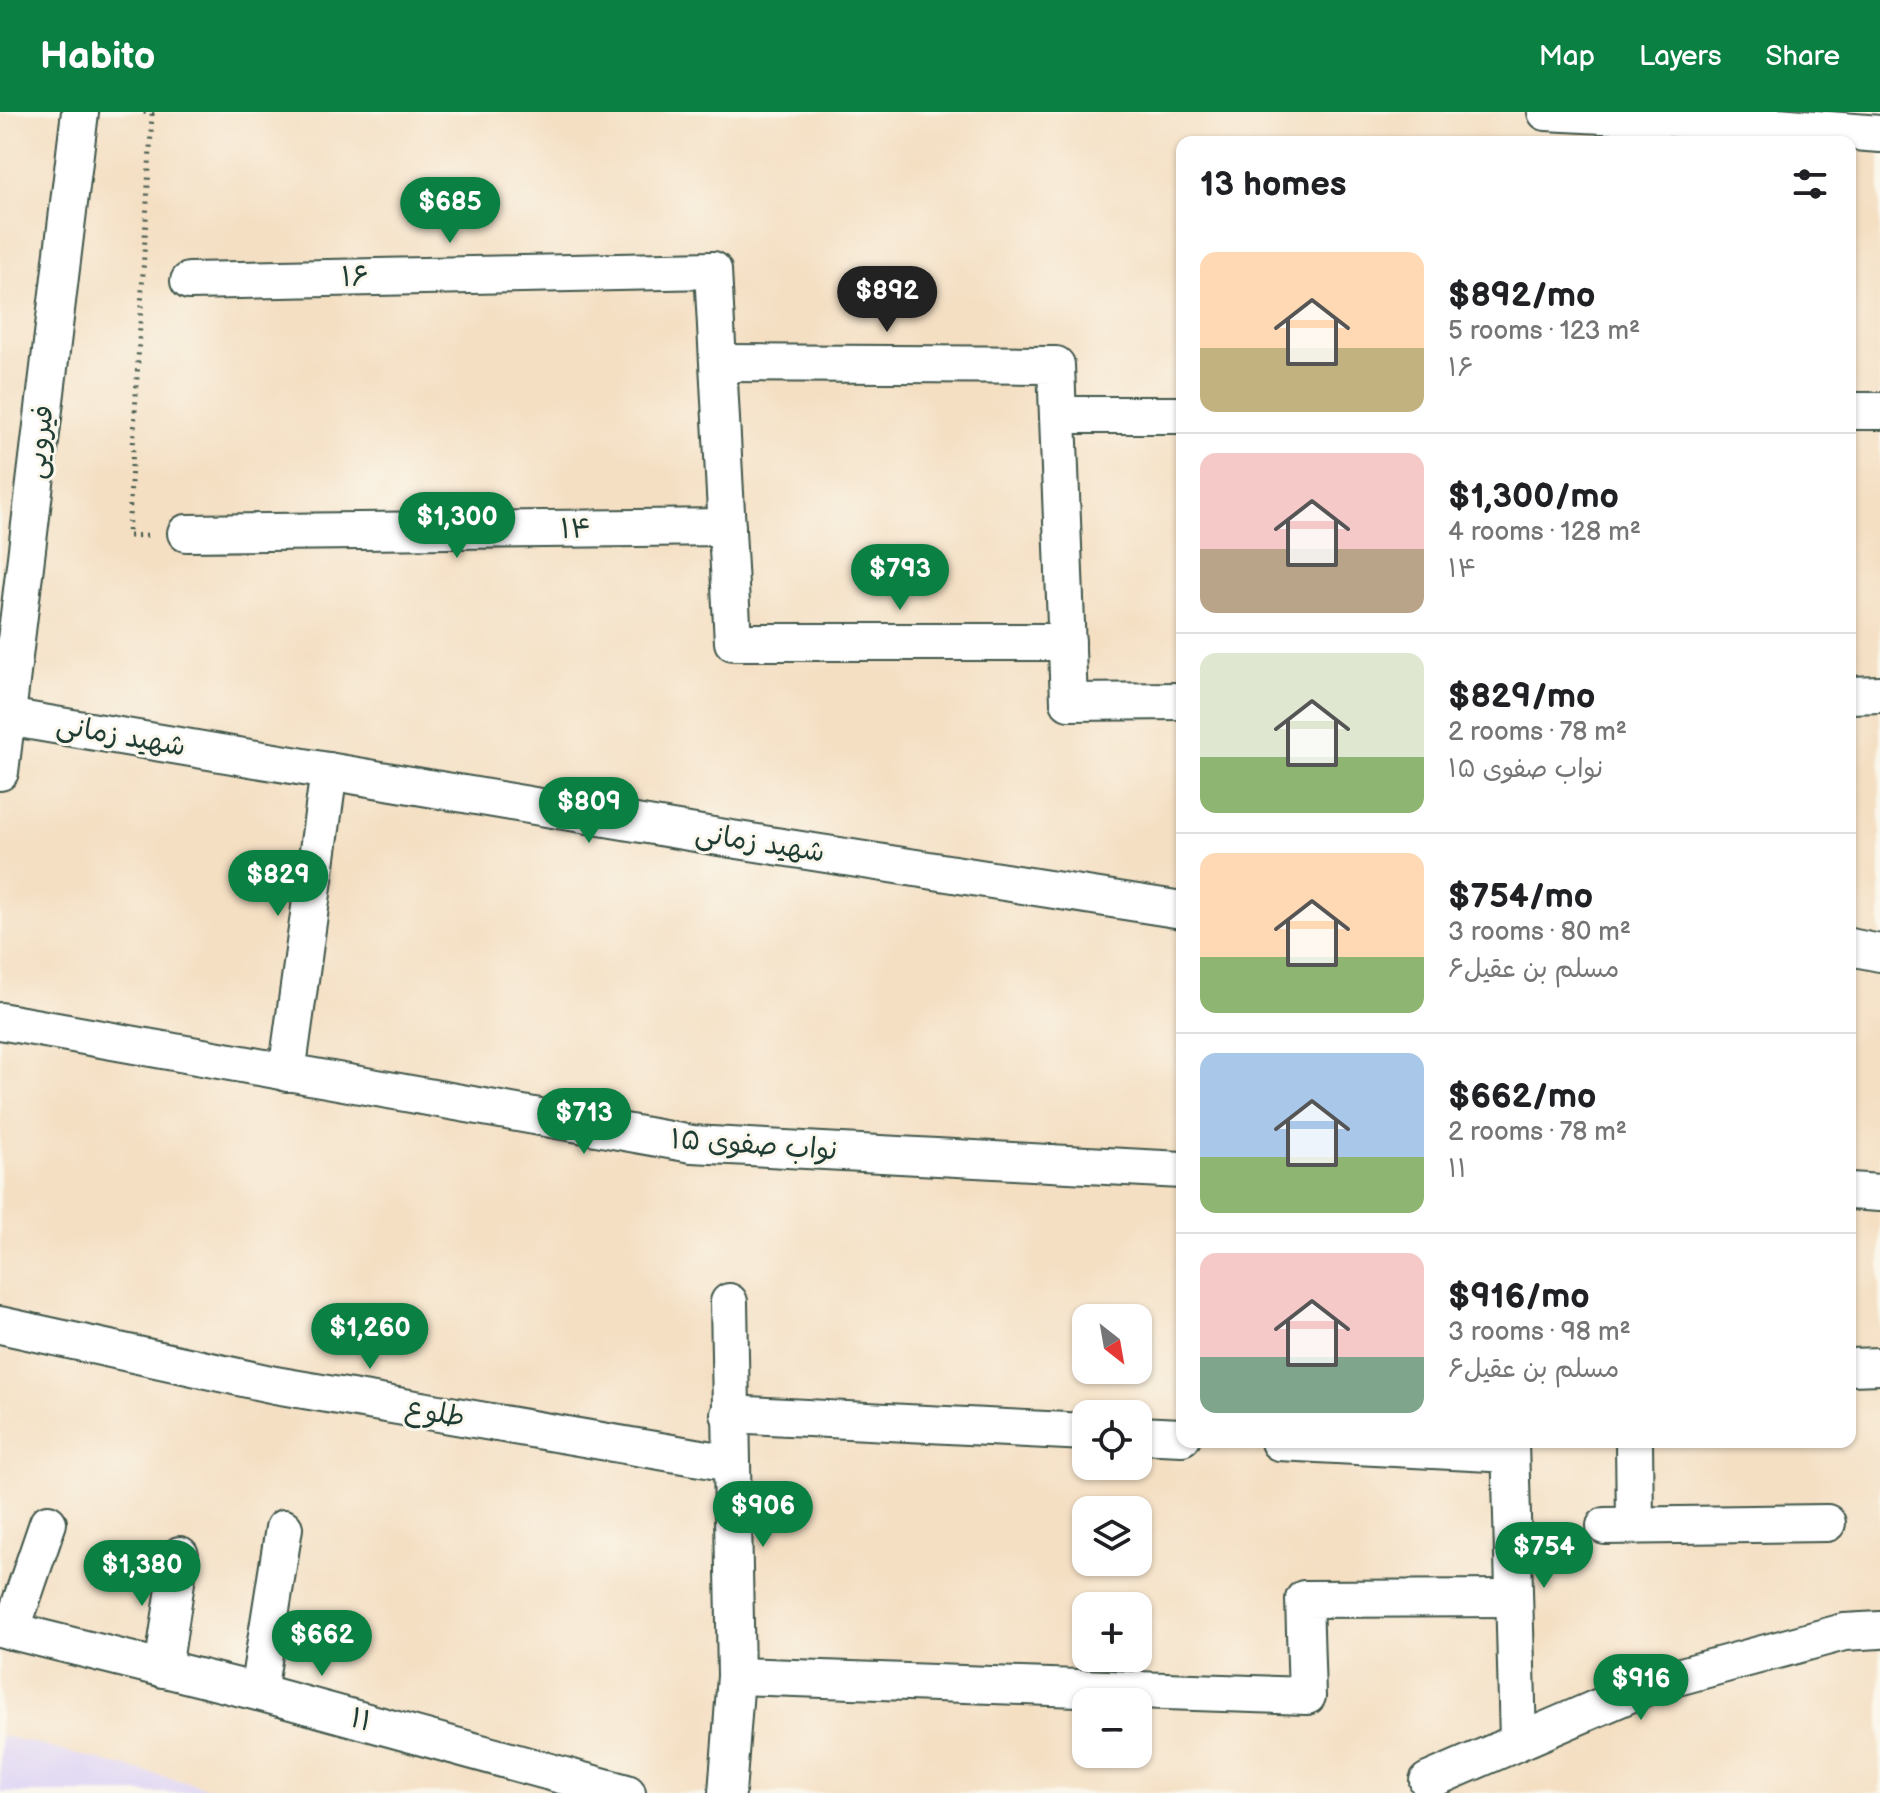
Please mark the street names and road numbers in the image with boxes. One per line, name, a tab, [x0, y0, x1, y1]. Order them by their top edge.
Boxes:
street label: ۱۶	[341, 260, 369, 294]
street label: فیرویی	[19, 403, 61, 481]
street label: ۱۴	[560, 512, 592, 546]
street label: شهید زمانی	[54, 708, 188, 764]
street label: شهید زمانی	[693, 816, 827, 870]
street label: نواب صفوی ۱۵	[670, 1123, 838, 1167]
street label: طلوع	[402, 1392, 468, 1436]
street label: ۱۱	[347, 1701, 375, 1739]

